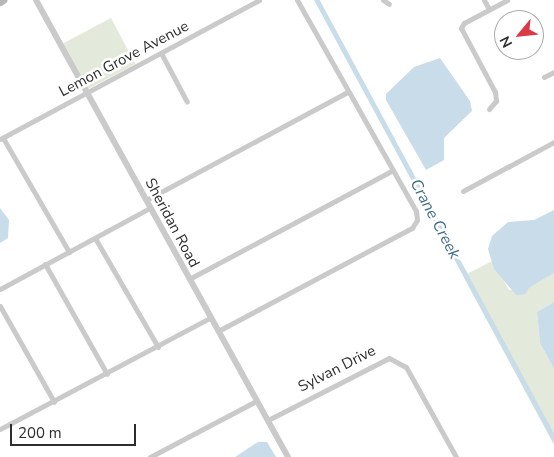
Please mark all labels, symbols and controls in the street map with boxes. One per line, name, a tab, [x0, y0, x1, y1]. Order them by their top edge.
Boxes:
north arrow	[494, 10, 544, 60]
street label: Lemon Grove Avenue	[56, 17, 192, 101]
text: N	[495, 33, 517, 51]
street label: Sheridan Road	[141, 175, 203, 271]
water label: Crane Creek	[406, 176, 464, 262]
street label: Sylvan Drive	[295, 342, 379, 396]
scale bar	[12, 414, 139, 446]
text: 200 m	[18, 423, 62, 443]

